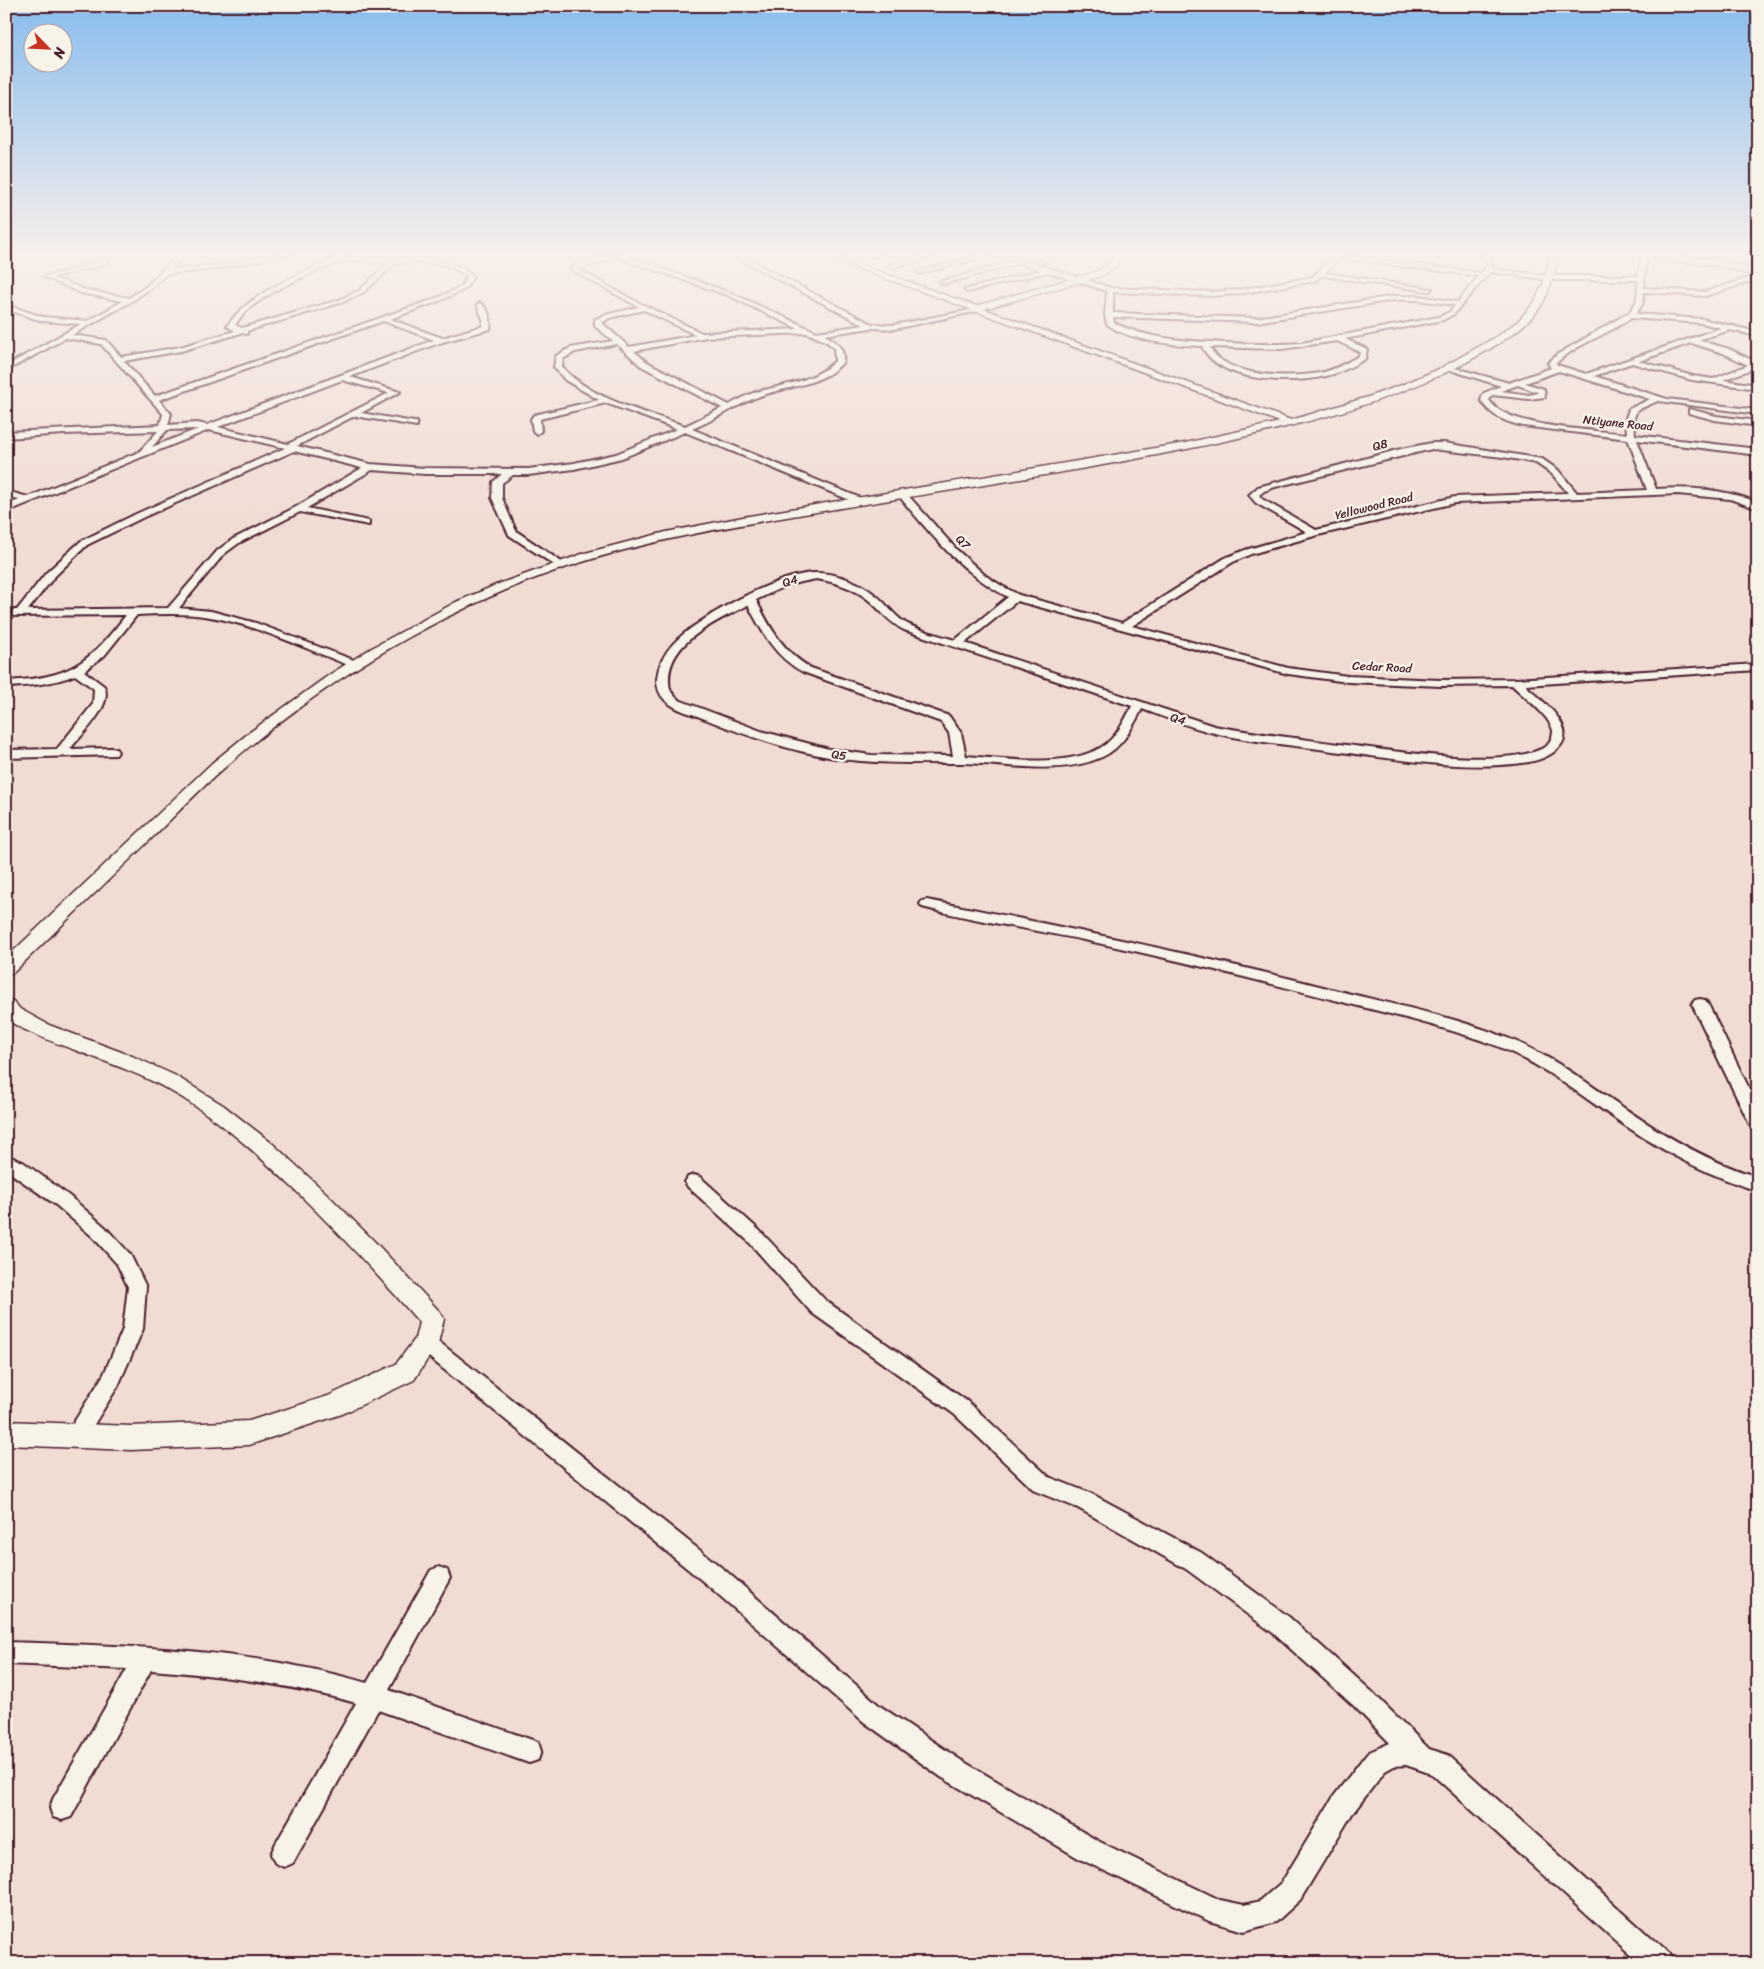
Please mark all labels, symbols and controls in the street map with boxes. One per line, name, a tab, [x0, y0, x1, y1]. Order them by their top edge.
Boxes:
north arrow	[22, 22, 72, 72]
text: N	[46, 43, 73, 63]
street label: Ntiyane Road	[1582, 408, 1656, 438]
street label: Q8	[1370, 433, 1390, 457]
street label: Yellowood Road	[1333, 485, 1416, 526]
street label: Q7	[950, 529, 977, 556]
street label: Q4	[780, 568, 801, 594]
street label: Cedar Road	[1352, 654, 1413, 680]
street label: Q4	[1167, 706, 1189, 732]
street label: Q5	[830, 743, 848, 767]

